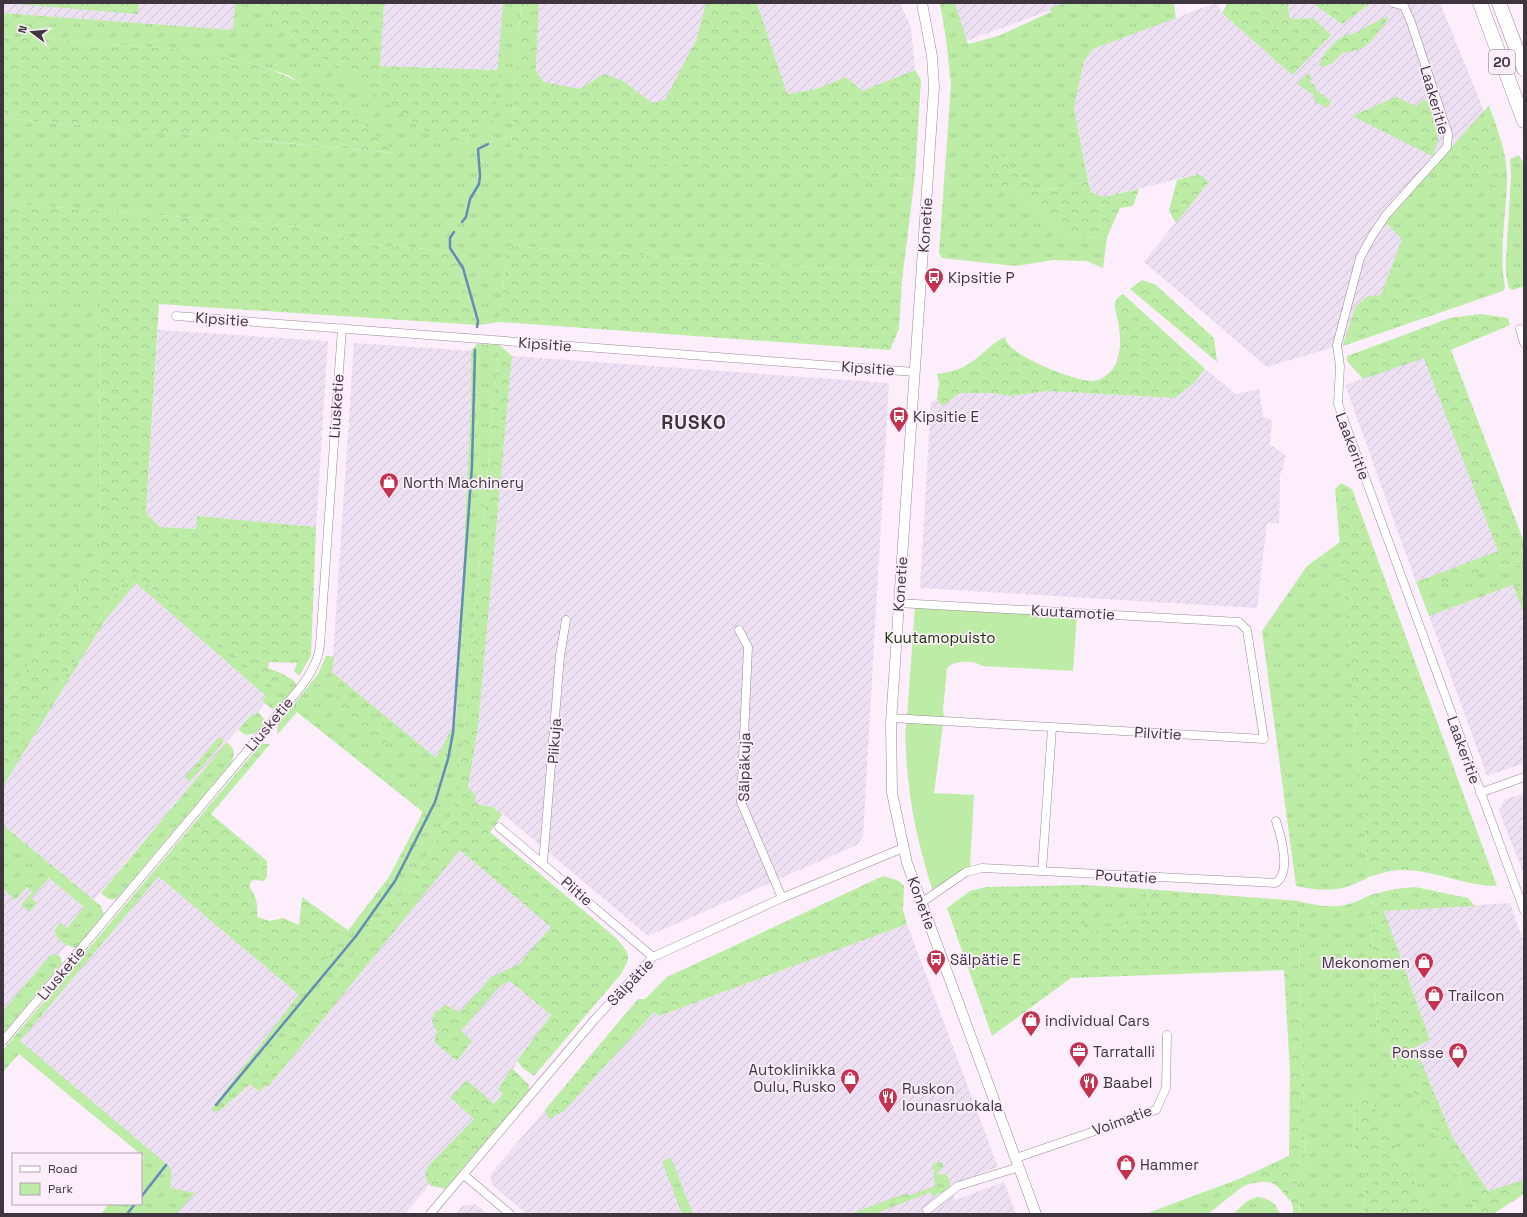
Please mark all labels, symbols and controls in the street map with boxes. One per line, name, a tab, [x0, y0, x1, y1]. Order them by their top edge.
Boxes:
north arrow	[12, 12, 52, 52]
text: N	[15, 24, 30, 35]
road number: 20	[1489, 50, 1515, 74]
street label: Laakeritie	[1416, 63, 1454, 137]
street label: Konetie	[914, 197, 936, 253]
bus stop icon: Kipsitie P	[923, 266, 945, 294]
place label: Kipsitie P	[948, 268, 1014, 287]
street label: Kipsitie	[195, 308, 249, 330]
street label: Kipsitie	[518, 333, 572, 355]
street label: Kipsitie	[841, 357, 895, 379]
street label: Liusketie	[324, 373, 348, 439]
bus stop icon: Kipsitie E	[888, 405, 910, 433]
place label: Kipsitie E	[913, 407, 979, 426]
district label: RUSKO	[661, 410, 727, 435]
street label: Laakeritie	[1331, 410, 1375, 483]
shop icon: North Machinery	[378, 471, 400, 499]
place label: North Machinery	[403, 473, 524, 492]
street label: Konetie	[889, 556, 911, 612]
street label: Kuutamotie	[1030, 600, 1116, 624]
park label: Kuutamopuisto	[884, 628, 996, 647]
street label: Liusketie	[241, 693, 297, 755]
street label: Laakeritie	[1443, 713, 1485, 787]
street label: Piikuja	[543, 717, 565, 765]
street label: Pilvitie	[1134, 722, 1182, 744]
street label: Sälpäkuja	[734, 732, 754, 802]
street label: Poutatie	[1095, 865, 1157, 887]
street label: Piitie	[557, 872, 597, 910]
street label: Konetie	[904, 874, 940, 932]
street label: Liusketie	[33, 942, 89, 1004]
bus stop icon: Sälpätie E	[925, 948, 947, 976]
place label: Sälpätie E	[950, 950, 1021, 969]
shop icon: Mekonomen	[1413, 951, 1435, 979]
place label: Mekonomen	[1322, 953, 1410, 972]
street label: Sälpätie	[603, 954, 657, 1010]
shop icon: Trailcon	[1423, 984, 1445, 1012]
place label: Trailcon	[1448, 986, 1505, 1005]
shop icon: individual Cars	[1020, 1009, 1042, 1037]
place label: individual Cars	[1045, 1011, 1150, 1030]
office icon: Tarratalli	[1068, 1040, 1090, 1068]
shop icon: Ponsse	[1447, 1041, 1469, 1069]
place label: Tarratalli	[1093, 1042, 1155, 1061]
place label: Ponsse	[1392, 1043, 1444, 1062]
place label: Autoklinikka Oulu, Rusko	[749, 1060, 836, 1096]
shop icon: Autoklinikka Oulu, Rusko	[839, 1067, 861, 1095]
restaurant icon: Baabel	[1078, 1071, 1100, 1099]
place label: Baabel	[1103, 1073, 1152, 1092]
place label: Ruskon lounasruokala	[902, 1079, 1003, 1115]
restaurant icon: Ruskon lounasruokala	[877, 1086, 899, 1114]
street label: Voimatie	[1090, 1100, 1155, 1140]
legend	[12, 1153, 142, 1205]
shop icon: Hammer	[1115, 1153, 1137, 1181]
place label: Hammer	[1140, 1155, 1199, 1174]
text: Road	[48, 1161, 77, 1177]
text: Park	[48, 1181, 73, 1197]

